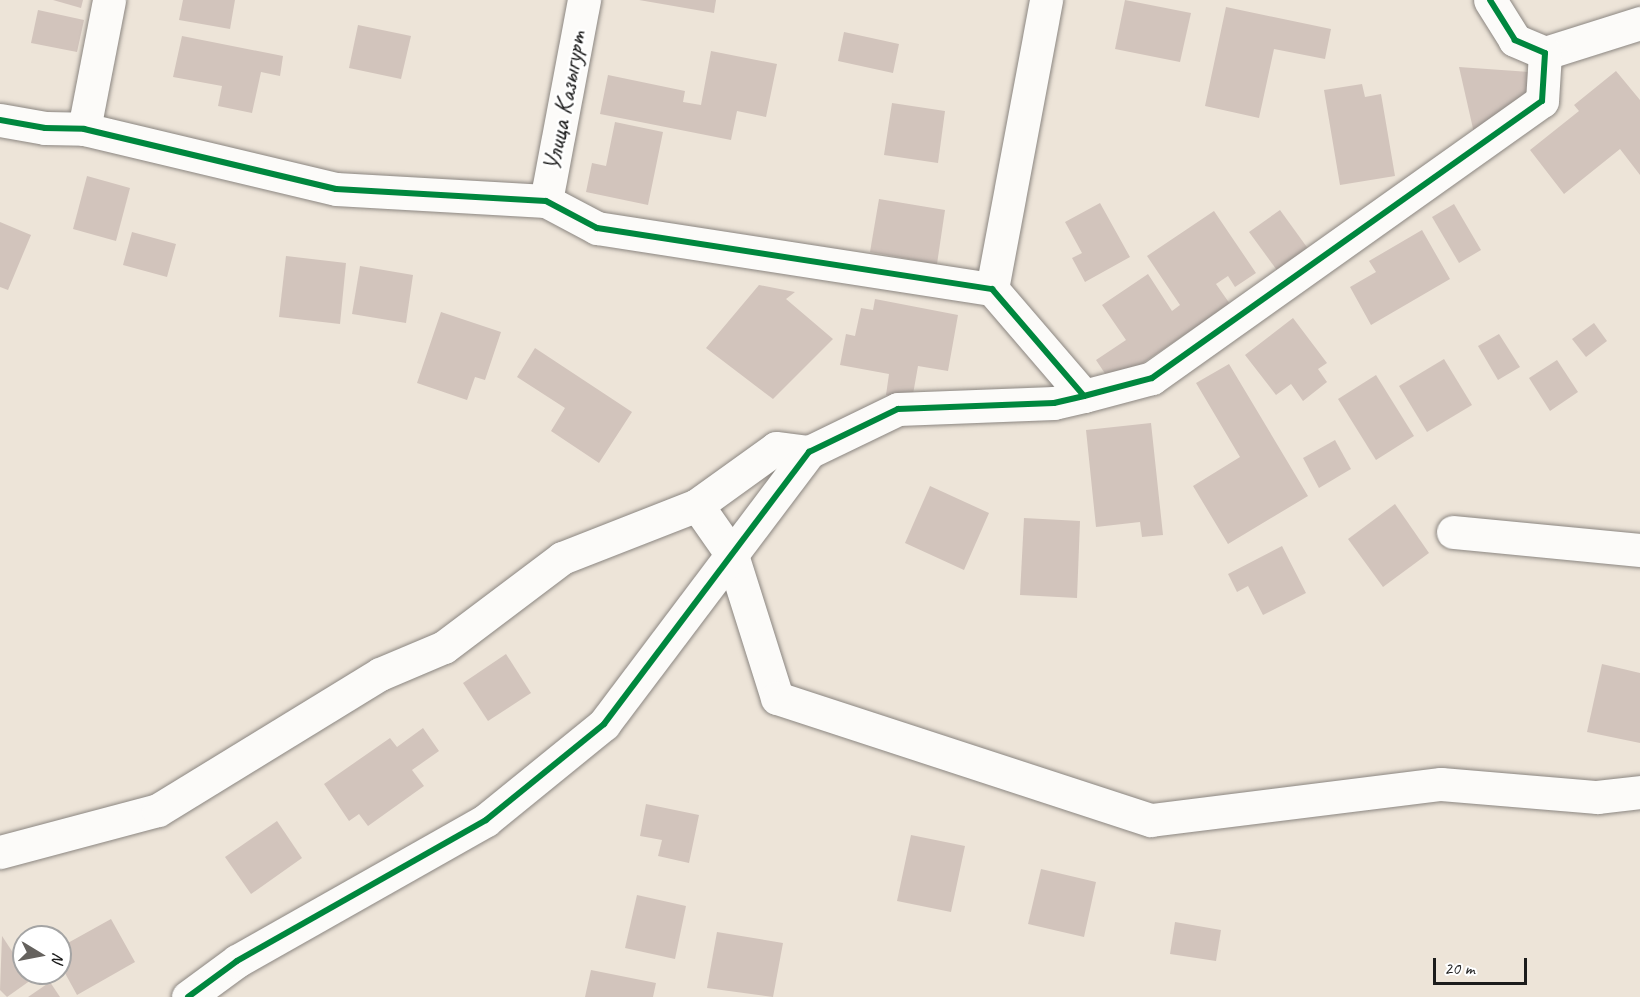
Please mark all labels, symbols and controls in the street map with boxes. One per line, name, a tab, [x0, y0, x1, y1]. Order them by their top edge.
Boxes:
street label: Улица Казыгурт	[536, 28, 594, 174]
north arrow	[12, 925, 72, 985]
scale bar	[1436, 946, 1530, 984]
text: N	[47, 951, 68, 964]
text: 20 m	[1444, 957, 1475, 979]

